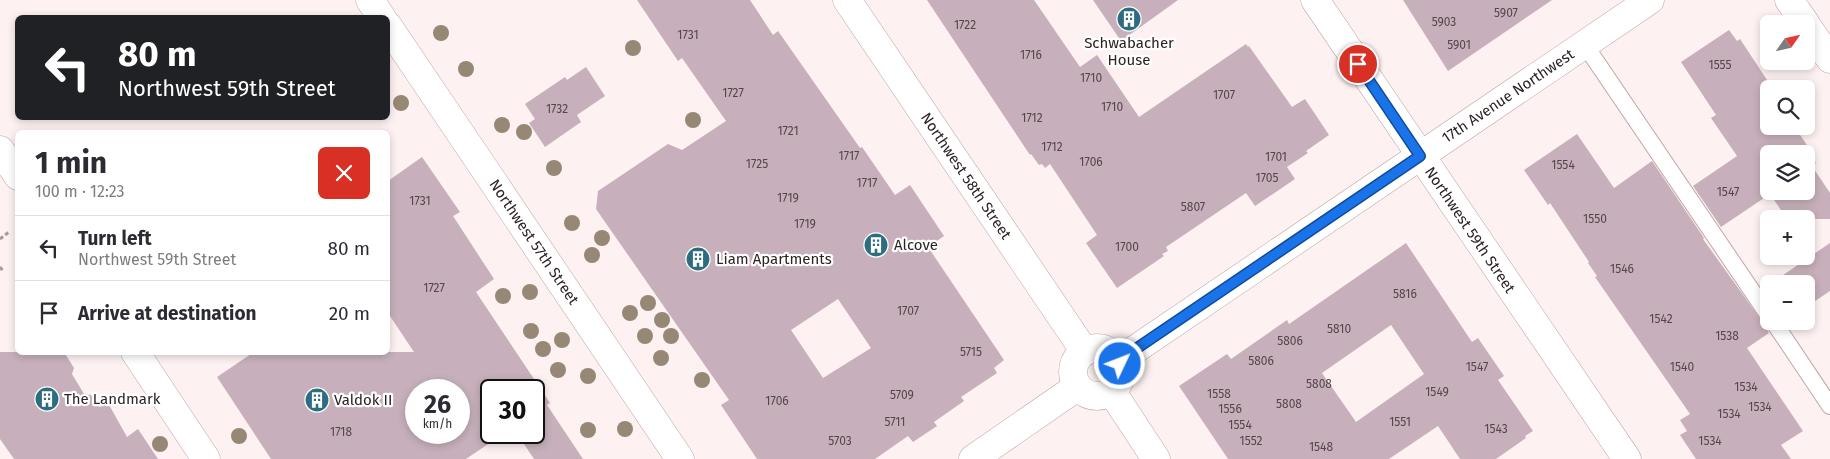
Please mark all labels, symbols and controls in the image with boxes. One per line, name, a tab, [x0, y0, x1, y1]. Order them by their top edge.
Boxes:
building icon: Schwabacher House	[1116, 6, 1142, 32]
house number: 5907	[1494, 6, 1518, 20]
house number: 5903	[1432, 15, 1456, 29]
north arrow	[1760, 15, 1815, 70]
map controls	[1760, 15, 1815, 330]
house number: 1722	[954, 18, 976, 32]
house number: 1731	[677, 28, 699, 42]
text: 80 m	[118, 33, 197, 75]
place label: Schwabacher House	[1084, 34, 1174, 69]
icon: left	[35, 35, 100, 100]
house number: 5901	[1447, 38, 1471, 52]
pin	[1337, 43, 1379, 85]
street label: 17th Avenue Northwest	[1439, 45, 1578, 147]
house number: 1716	[1020, 48, 1042, 62]
icon: arrive	[1344, 50, 1372, 78]
house number: 1555	[1708, 58, 1732, 72]
house number: 1710	[1080, 71, 1102, 85]
text: Northwest 59th Street	[118, 75, 336, 102]
button: search	[1760, 80, 1815, 135]
house number: 1727	[722, 86, 744, 100]
house number: 1707	[1213, 88, 1235, 102]
house number: 1710	[1101, 100, 1123, 114]
house number: 1732	[546, 102, 568, 116]
street label: Northwest 58th Street	[917, 109, 1015, 243]
house number: 1712	[1021, 111, 1043, 125]
house number: 1721	[777, 124, 799, 138]
house number: 1712	[1041, 140, 1063, 154]
text: 1 min	[35, 145, 107, 181]
button: layers	[1760, 145, 1815, 200]
button: close	[318, 147, 370, 199]
house number: 1717	[839, 149, 859, 163]
house number: 1701	[1265, 150, 1287, 164]
house number: 1706	[1079, 155, 1103, 169]
house number: 1725	[746, 157, 768, 171]
house number: 1554	[1551, 158, 1575, 172]
street label: Northwest 59th Street	[1421, 163, 1519, 297]
house number: 1705	[1255, 171, 1279, 185]
street label: Northwest 57th Street	[485, 176, 583, 308]
house number: 1717	[857, 176, 877, 190]
text: 100 m · 12:23	[35, 182, 125, 201]
house number: 1547	[1717, 185, 1739, 199]
house number: 1719	[777, 191, 799, 205]
house number: 1731	[409, 194, 431, 208]
house number: 5807	[1181, 200, 1205, 214]
button: +	[1760, 210, 1815, 265]
house number: 1550	[1583, 212, 1607, 226]
house number: 1719	[794, 217, 816, 231]
text: Turn left	[78, 227, 152, 250]
building icon: Alcove	[863, 232, 889, 258]
icon: left	[35, 234, 63, 262]
place label: Alcove	[894, 236, 938, 254]
text: 80 m	[328, 237, 370, 260]
house number: 1700	[1115, 240, 1139, 254]
building icon: Liam Apartments	[685, 246, 711, 272]
text: Northwest 59th Street	[78, 250, 236, 269]
place label: Liam Apartments	[716, 250, 832, 268]
house number: 1546	[1610, 262, 1634, 276]
button: −	[1760, 275, 1815, 330]
house number: 1727	[423, 281, 445, 295]
house number: 5816	[1393, 287, 1417, 301]
icon: arrive	[35, 299, 63, 327]
text: Arrive at destination	[78, 302, 257, 325]
text: 20 m	[329, 302, 370, 325]
house number: 1707	[897, 304, 919, 318]
house number: 1542	[1649, 312, 1673, 326]
house number: 5810	[1327, 322, 1351, 336]
house number: 1538	[1715, 329, 1739, 343]
house number: 5806	[1277, 334, 1303, 348]
position arrow	[1093, 337, 1145, 389]
house number: 5715	[960, 345, 982, 359]
house number: 5806	[1248, 354, 1274, 368]
house number: 1547	[1466, 360, 1488, 374]
house number: 1540	[1670, 360, 1694, 374]
house number: 5808	[1306, 377, 1332, 391]
speed limit sign: 30	[480, 379, 545, 444]
house number: 1534	[1734, 380, 1758, 394]
house number: 1549	[1425, 385, 1449, 399]
building icon: The Landmark	[34, 386, 60, 412]
building icon: Valdok II	[304, 387, 330, 413]
house number: 1558	[1207, 387, 1231, 401]
house number: 5709	[890, 388, 914, 402]
place label: The Landmark	[64, 390, 161, 408]
text: 26	[424, 390, 451, 420]
place label: Valdok II	[334, 391, 392, 409]
house number: 1706	[765, 394, 789, 408]
house number: 5808	[1276, 397, 1302, 411]
house number: 1534	[1748, 400, 1772, 414]
house number: 1556	[1218, 402, 1242, 416]
house number: 1534	[1717, 407, 1741, 421]
house number: 5711	[884, 415, 906, 429]
house number: 1551	[1389, 415, 1411, 429]
text: km/h	[423, 417, 452, 431]
house number: 1554	[1228, 418, 1252, 432]
house number: 1543	[1484, 422, 1508, 436]
house number: 1718	[330, 425, 352, 439]
house number: 5703	[828, 434, 852, 448]
house number: 1552	[1240, 434, 1263, 448]
house number: 1534	[1698, 434, 1722, 448]
house number: 1548	[1309, 440, 1333, 454]

